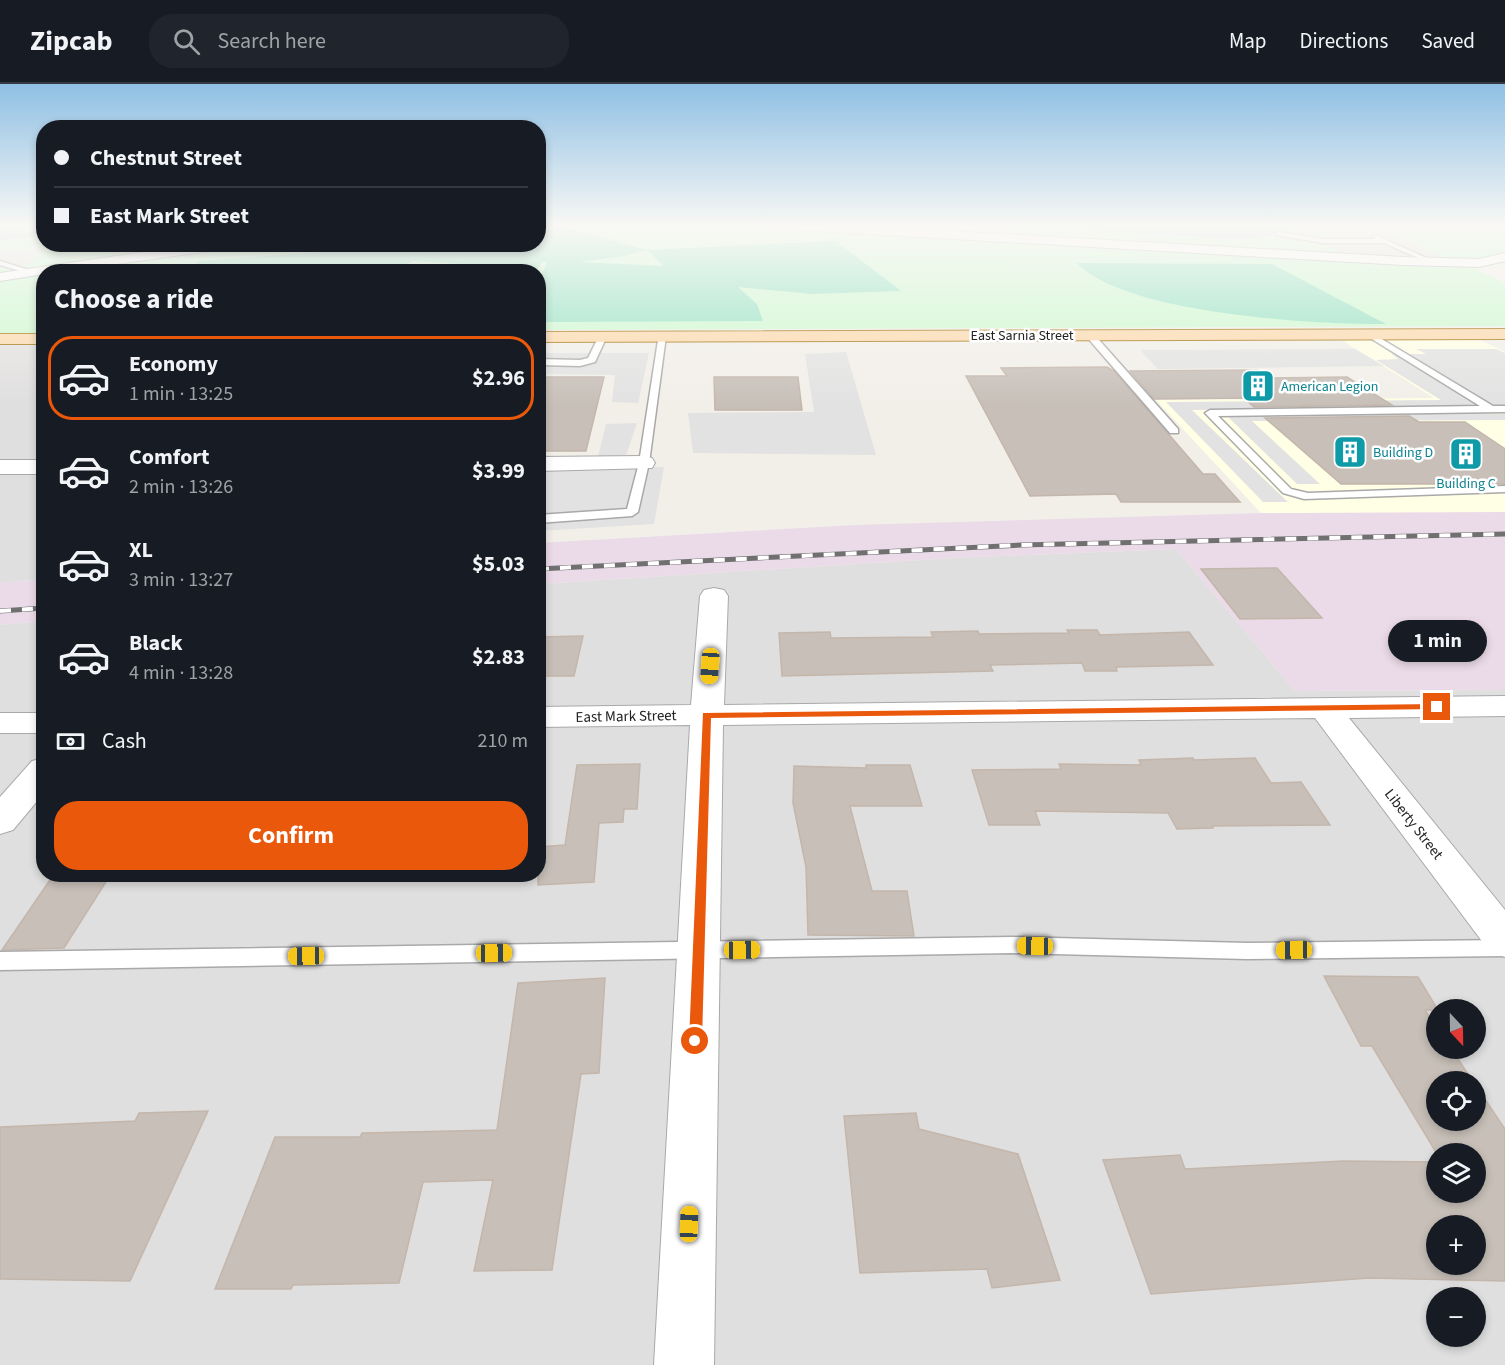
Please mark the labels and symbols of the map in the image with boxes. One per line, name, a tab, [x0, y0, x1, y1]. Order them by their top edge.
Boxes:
street label: East Sarnia Street	[971, 326, 1074, 346]
building icon: American Legion	[1240, 368, 1276, 404]
place label: American Legion	[1281, 377, 1378, 397]
building icon: Building D	[1332, 434, 1368, 470]
building icon: Building C	[1448, 436, 1484, 472]
place label: Building D	[1373, 443, 1433, 463]
place label: Building C	[1436, 474, 1496, 494]
callout: 1 min	[1388, 620, 1486, 662]
car	[700, 647, 720, 685]
route end	[1423, 693, 1450, 720]
street label: East Mark Street	[575, 705, 677, 728]
street label: Liberty Street	[1379, 785, 1448, 864]
car	[1017, 937, 1053, 955]
car	[724, 941, 760, 959]
car	[1276, 941, 1312, 959]
car	[476, 944, 512, 962]
car	[288, 947, 324, 965]
north arrow	[1426, 999, 1486, 1059]
route start	[681, 1027, 708, 1054]
car	[679, 1206, 699, 1242]

